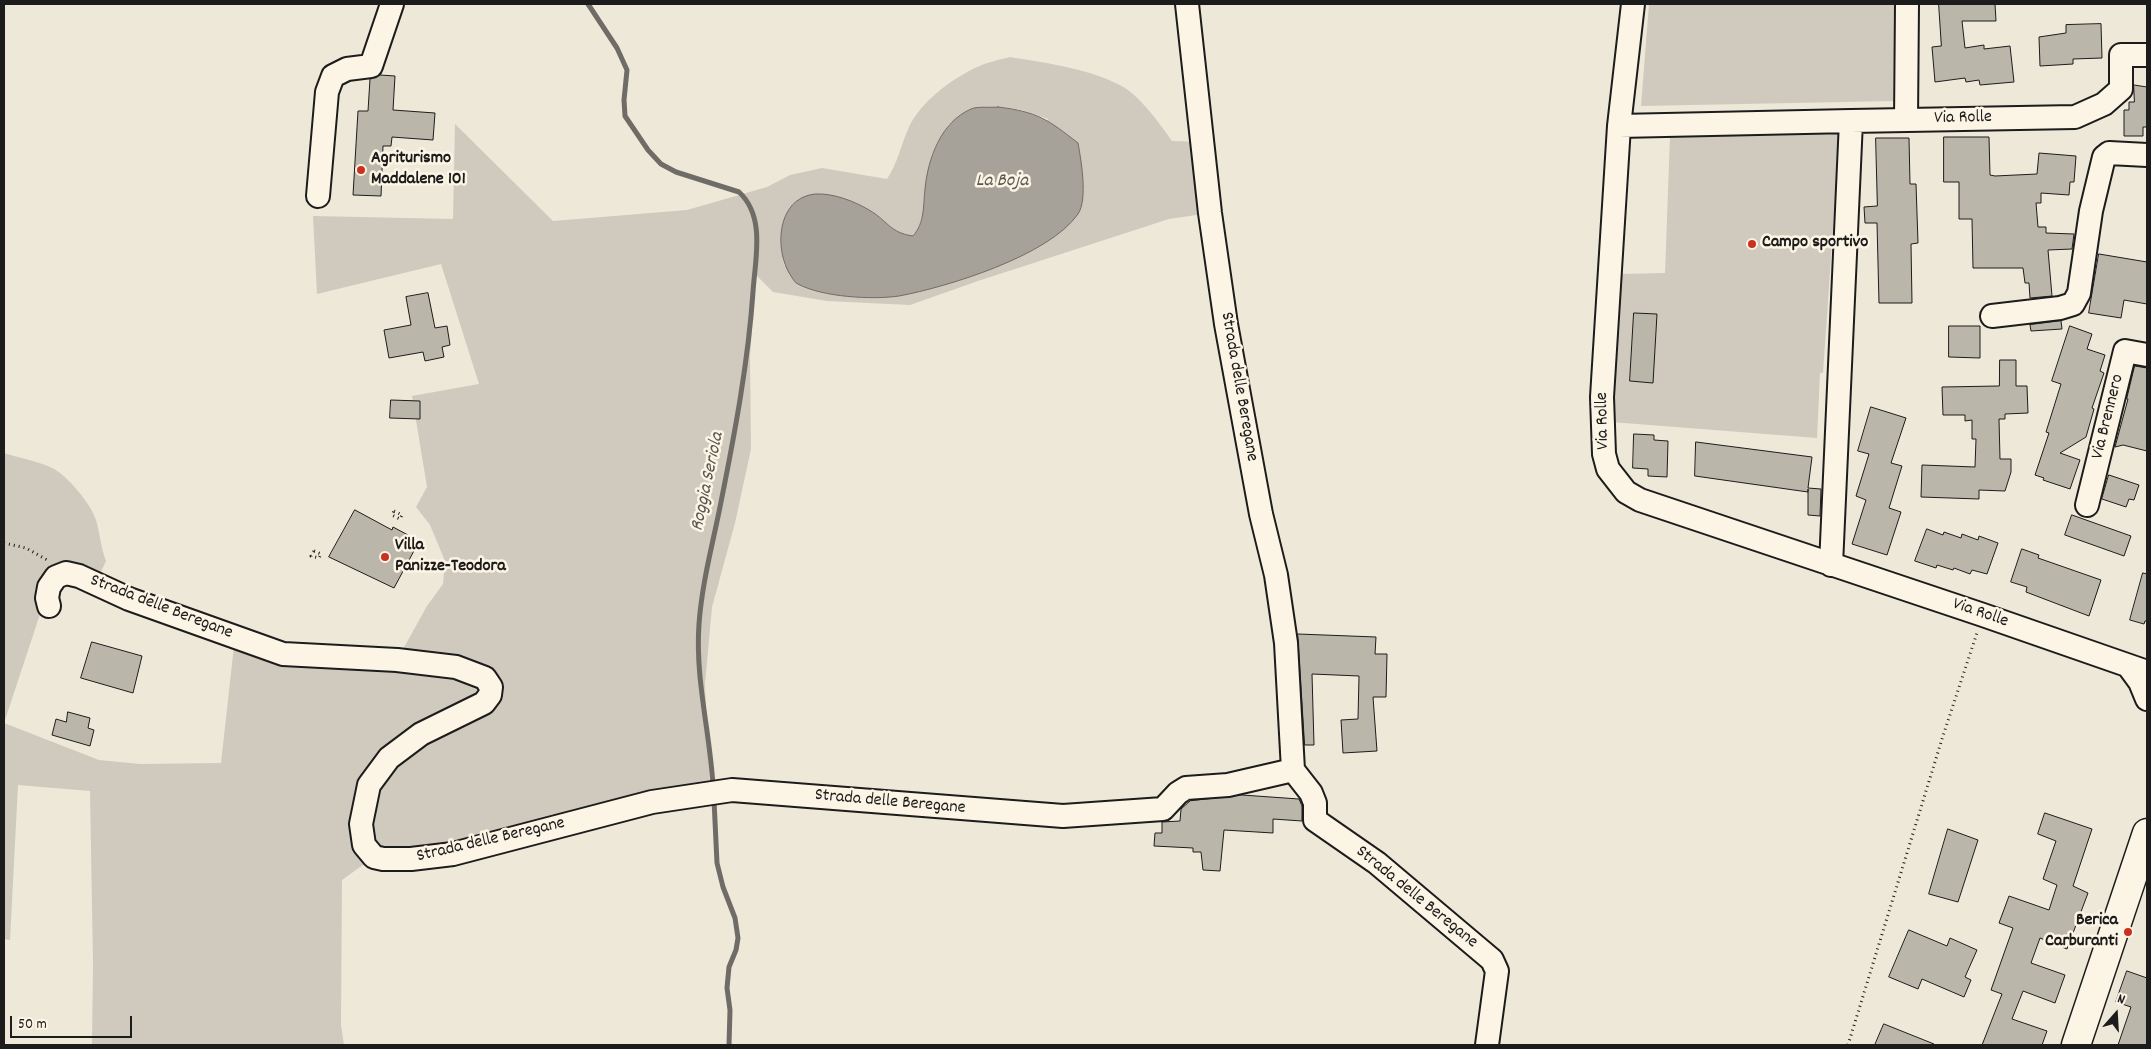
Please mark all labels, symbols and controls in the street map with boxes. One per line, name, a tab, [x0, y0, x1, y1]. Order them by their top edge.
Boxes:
street label: Via Rolle	[1934, 108, 1992, 130]
place label: Agriturismo Maddalene 101	[371, 149, 466, 192]
marker: Agriturismo Maddalene 101	[355, 164, 367, 176]
water label: La Boja	[976, 171, 1028, 193]
place label: Campo sportivo	[1762, 233, 1868, 255]
marker: Campo sportivo	[1746, 238, 1758, 250]
street label: Strada delle Beregane	[1214, 311, 1262, 463]
street label: Via Brennero	[2088, 372, 2130, 462]
street label: Via Rolle	[1593, 392, 1615, 450]
water label: Roggia Seriola	[687, 431, 731, 533]
place label: Villa Panizze-Teodora	[395, 536, 506, 578]
marker: Villa Panizze-Teodora	[379, 551, 391, 563]
street label: Strada delle Beregane	[87, 571, 235, 645]
street label: Via Rolle	[1949, 594, 2011, 634]
street label: Strada delle Beregane	[814, 786, 966, 820]
street label: Strada delle Beregane	[415, 813, 567, 869]
street label: Strada delle Beregane	[1350, 842, 1482, 954]
place label: Berica Carburanti	[2045, 911, 2118, 954]
marker: Berica Carburanti	[2122, 926, 2134, 938]
north arrow	[2091, 989, 2141, 1039]
text: N	[2114, 989, 2127, 1010]
scale bar	[12, 1006, 135, 1038]
text: 50 m	[18, 1014, 47, 1036]

